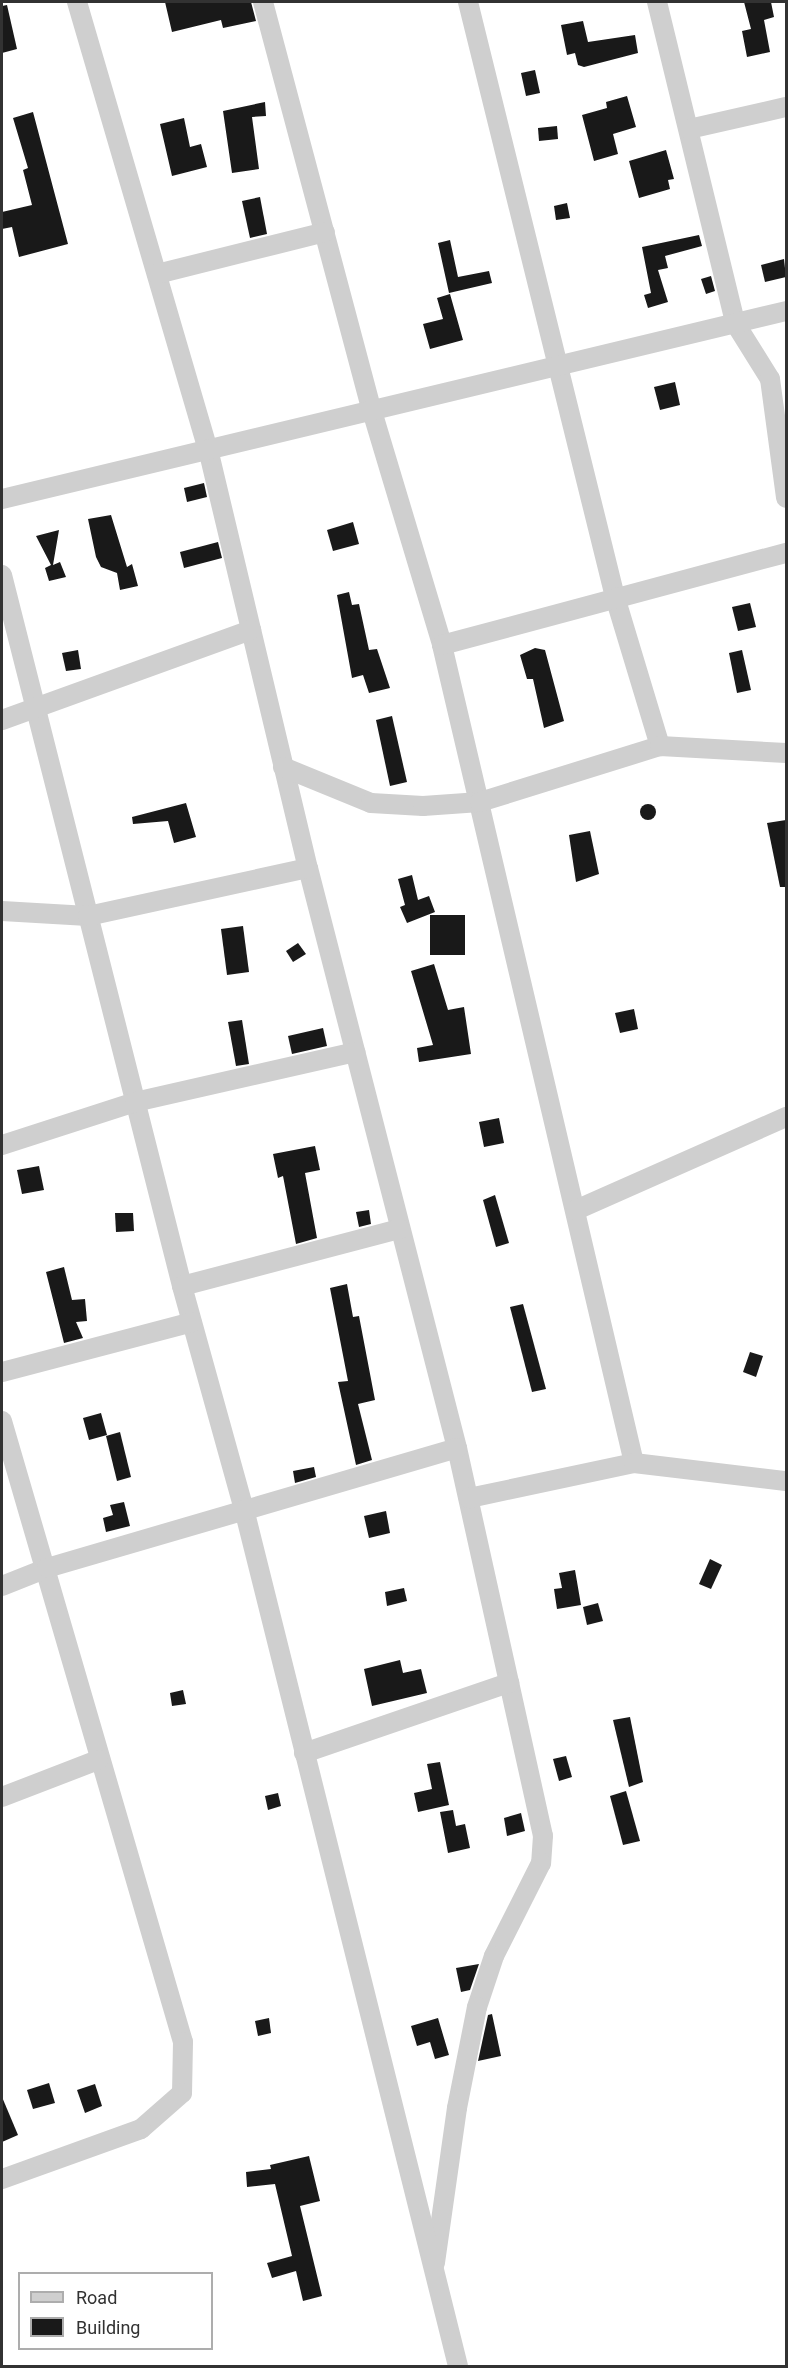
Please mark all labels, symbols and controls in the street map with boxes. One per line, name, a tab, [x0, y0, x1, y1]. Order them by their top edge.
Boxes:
legend	[18, 2272, 213, 2350]
text: Road	[76, 2287, 117, 2308]
text: Building	[76, 2317, 140, 2338]

